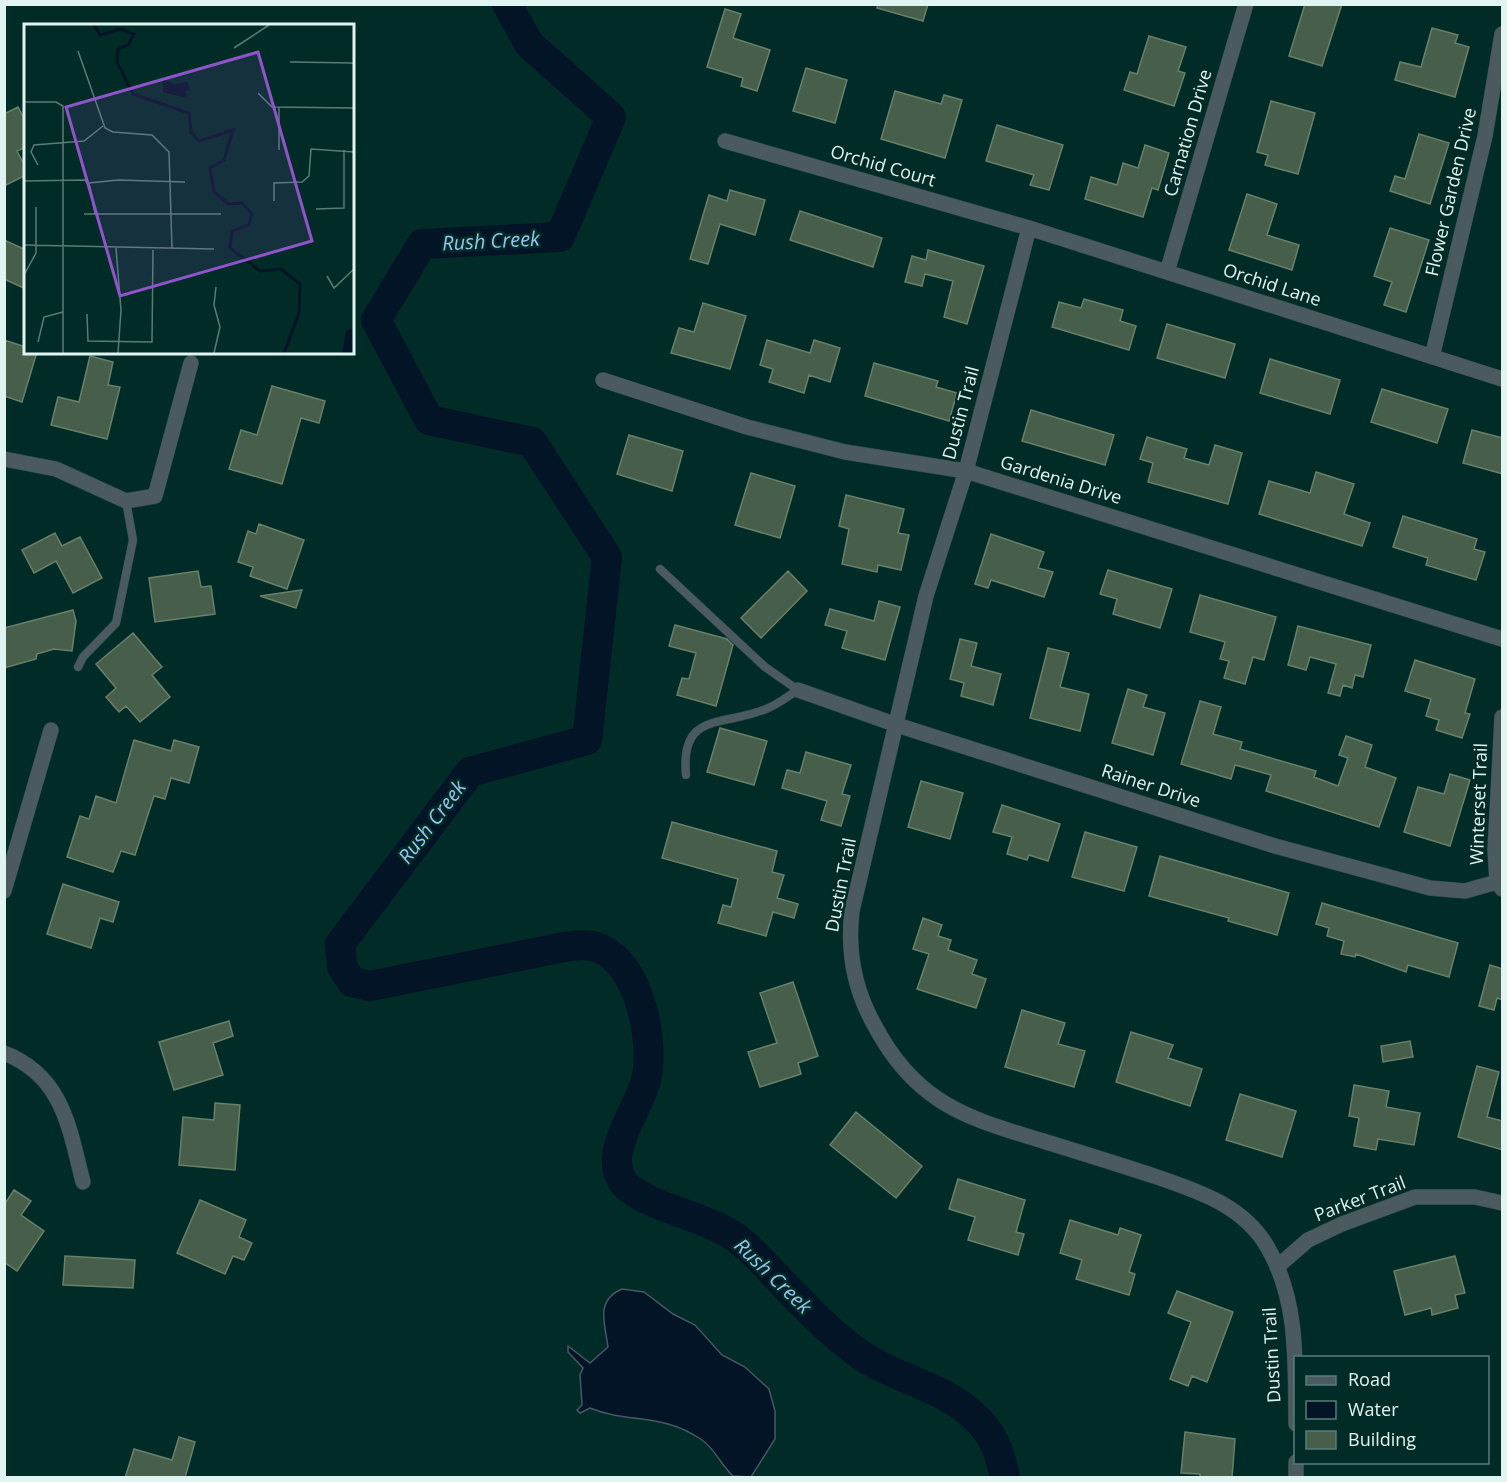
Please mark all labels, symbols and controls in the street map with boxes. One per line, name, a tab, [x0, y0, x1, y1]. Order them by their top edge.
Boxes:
inset map	[24, 24, 354, 354]
street label: Carnation Drive	[1157, 66, 1217, 199]
street label: Flower Garden Drive	[1419, 105, 1481, 278]
street label: Orchid Court	[828, 139, 939, 191]
water label: Rush Creek	[442, 224, 542, 257]
street label: Orchid Lane	[1220, 257, 1324, 311]
street label: Dustin Trail	[936, 363, 984, 462]
street label: Gardenia Drive	[998, 449, 1125, 509]
street label: Winterset Trail	[1464, 742, 1492, 865]
street label: Rainer Drive	[1099, 758, 1204, 812]
water label: Rush Creek	[391, 774, 473, 869]
street label: Dustin Trail	[819, 836, 861, 934]
street label: Parker Trail	[1310, 1170, 1409, 1226]
water label: Rush Creek	[729, 1232, 819, 1320]
street label: Dustin Trail	[1257, 1307, 1285, 1403]
legend	[1294, 1356, 1489, 1464]
text: Road	[1348, 1367, 1391, 1391]
text: Water	[1348, 1397, 1399, 1421]
text: Building	[1348, 1427, 1416, 1451]

